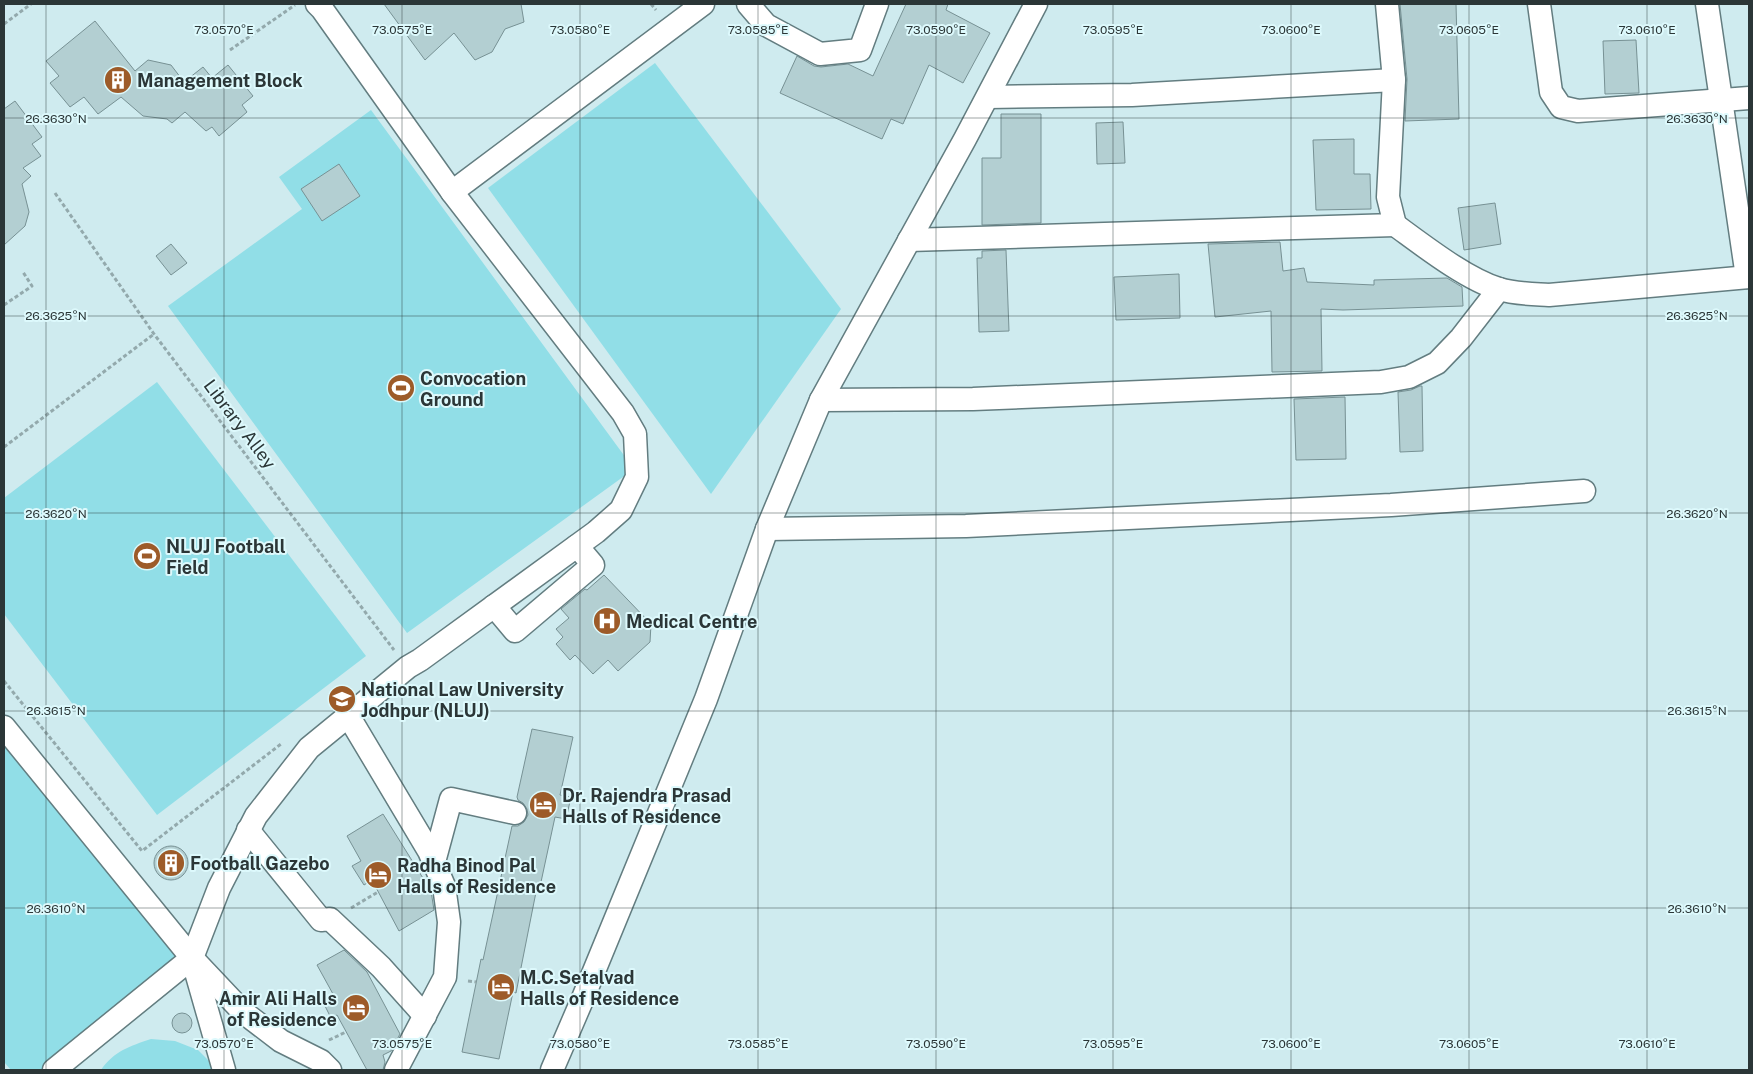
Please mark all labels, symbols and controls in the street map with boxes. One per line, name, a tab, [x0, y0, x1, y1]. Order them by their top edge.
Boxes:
text: 73.0570°E	[194, 23, 254, 37]
text: 73.0575°E	[372, 23, 432, 37]
text: 73.0580°E	[550, 23, 610, 37]
text: 73.0585°E	[728, 23, 788, 37]
text: 73.0590°E	[906, 23, 966, 37]
text: 73.0595°E	[1083, 23, 1143, 37]
text: 73.0600°E	[1261, 23, 1321, 37]
text: 73.0605°E	[1439, 23, 1499, 37]
text: 73.0610°E	[1618, 23, 1676, 37]
building icon: Management Block	[103, 65, 133, 95]
place label: Management Block	[137, 70, 303, 91]
text: 26.3630°N	[25, 112, 87, 126]
text: 26.3630°N	[1666, 112, 1728, 126]
text: 26.3625°N	[25, 309, 87, 323]
text: 26.3625°N	[1666, 309, 1728, 323]
place label: Convocation Ground	[420, 368, 526, 410]
sports icon: Convocation Ground	[386, 373, 416, 403]
street label: Library Alley	[200, 375, 281, 473]
text: 26.3620°N	[25, 507, 87, 521]
text: 26.3620°N	[1666, 507, 1728, 521]
place label: NLUJ Football Field	[166, 536, 286, 578]
sports icon: NLUJ Football Field	[132, 541, 162, 571]
hospital icon: Medical Centre	[592, 606, 622, 636]
place label: Medical Centre	[626, 611, 757, 632]
place label: National Law University Jodhpur (NLUJ)	[361, 679, 564, 721]
school or university icon: National Law University Jodhpur (NLUJ)	[327, 684, 357, 714]
text: 26.3615°N	[26, 704, 86, 718]
text: 26.3615°N	[1667, 704, 1727, 718]
place label: Dr. Rajendra Prasad Halls of Residence	[562, 785, 731, 827]
hotel icon: Dr. Rajendra Prasad Halls of Residence	[528, 790, 558, 820]
building icon: Football Gazebo	[156, 848, 186, 878]
place label: Football Gazebo	[190, 853, 330, 874]
place label: Radha Binod Pal Halls of Residence	[397, 855, 556, 897]
hotel icon: Radha Binod Pal Halls of Residence	[363, 860, 393, 890]
text: 26.3610°N	[26, 902, 86, 916]
text: 26.3610°N	[1667, 902, 1727, 916]
place label: M.C.Setalvad Halls of Residence	[520, 967, 679, 1009]
hotel icon: M.C.Setalvad Halls of Residence	[486, 972, 516, 1002]
place label: Amir Ali Halls of Residence	[219, 988, 337, 1030]
hotel icon: Amir Ali Halls of Residence	[341, 993, 371, 1023]
text: 73.0570°E	[194, 1037, 254, 1051]
text: 73.0575°E	[372, 1037, 432, 1051]
text: 73.0580°E	[550, 1037, 610, 1051]
text: 73.0585°E	[728, 1037, 788, 1051]
text: 73.0590°E	[906, 1037, 966, 1051]
text: 73.0595°E	[1083, 1037, 1143, 1051]
text: 73.0600°E	[1261, 1037, 1321, 1051]
text: 73.0605°E	[1439, 1037, 1499, 1051]
text: 73.0610°E	[1618, 1037, 1676, 1051]

